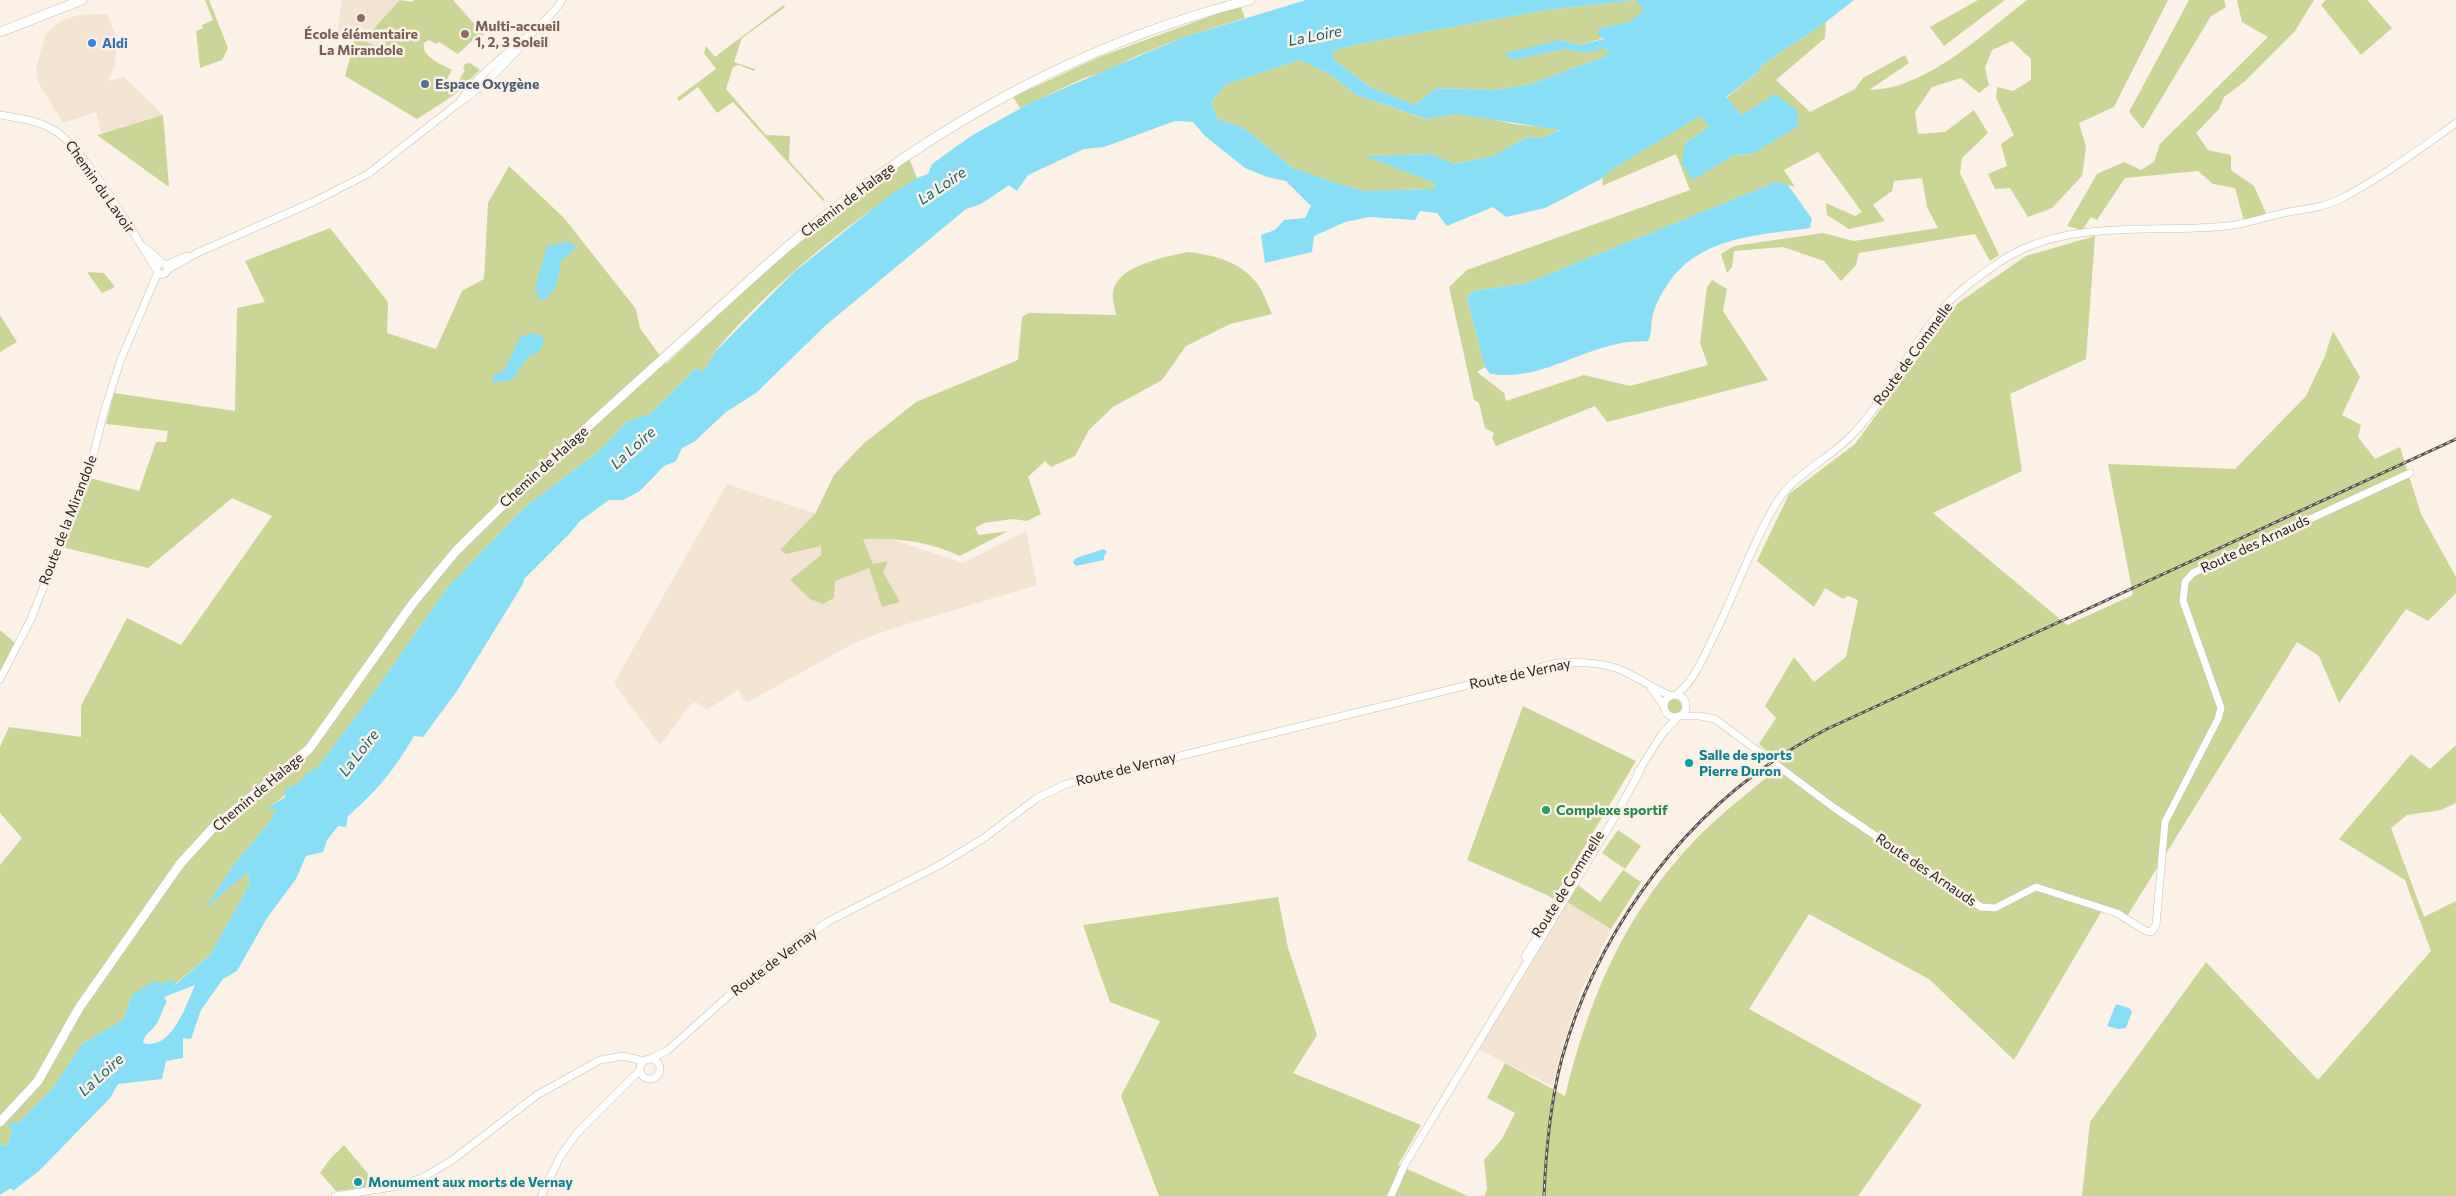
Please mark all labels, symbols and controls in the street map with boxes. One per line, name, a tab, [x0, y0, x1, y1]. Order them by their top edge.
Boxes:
marker: École élémentaire La Mirandole	[355, 12, 367, 24]
place label: Multi-accueil 1, 2, 3 Soleil	[475, 18, 560, 50]
water label: La Loire	[1287, 22, 1343, 50]
place label: École élémentaire La Mirandole	[304, 26, 418, 58]
marker: Multi-accueil 1, 2, 3 Soleil	[459, 28, 471, 40]
place label: Aldi	[102, 35, 128, 51]
marker: Aldi	[86, 37, 98, 49]
place label: Espace Oxygène	[435, 76, 539, 92]
marker: Espace Oxygène	[419, 78, 431, 90]
street label: Chemin du Lavoir	[62, 137, 138, 237]
street label: Chemin de Halage	[798, 159, 898, 241]
water label: La Loire	[914, 163, 970, 209]
street label: Route de Commelle	[1870, 299, 1956, 409]
street label: Chemin de Halage	[496, 423, 592, 511]
water label: La Loire	[607, 423, 659, 473]
street label: Route de la Mirandole	[35, 453, 101, 587]
street label: Route des Arnauds	[2198, 511, 2312, 577]
street label: Route de Vernay	[1468, 655, 1572, 693]
water label: La Loire	[335, 726, 383, 780]
place label: Salle de sports Pierre Duron	[1699, 747, 1792, 780]
street label: Route de Vernay	[1074, 748, 1178, 790]
street label: Chemin de Halage	[209, 749, 307, 835]
marker: Salle de sports Pierre Duron	[1683, 757, 1695, 769]
place label: Complexe sportif	[1556, 802, 1668, 818]
marker: Complexe sportif	[1540, 804, 1552, 816]
street label: Route de Commelle	[1528, 827, 1608, 941]
street label: Route des Arnauds	[1872, 830, 1980, 910]
street label: Route de Vernay	[728, 924, 820, 1000]
water label: La Loire	[75, 1050, 127, 1100]
place label: Monument aux morts de Vernay	[368, 1174, 573, 1190]
marker: Monument aux morts de Vernay	[352, 1176, 364, 1188]

